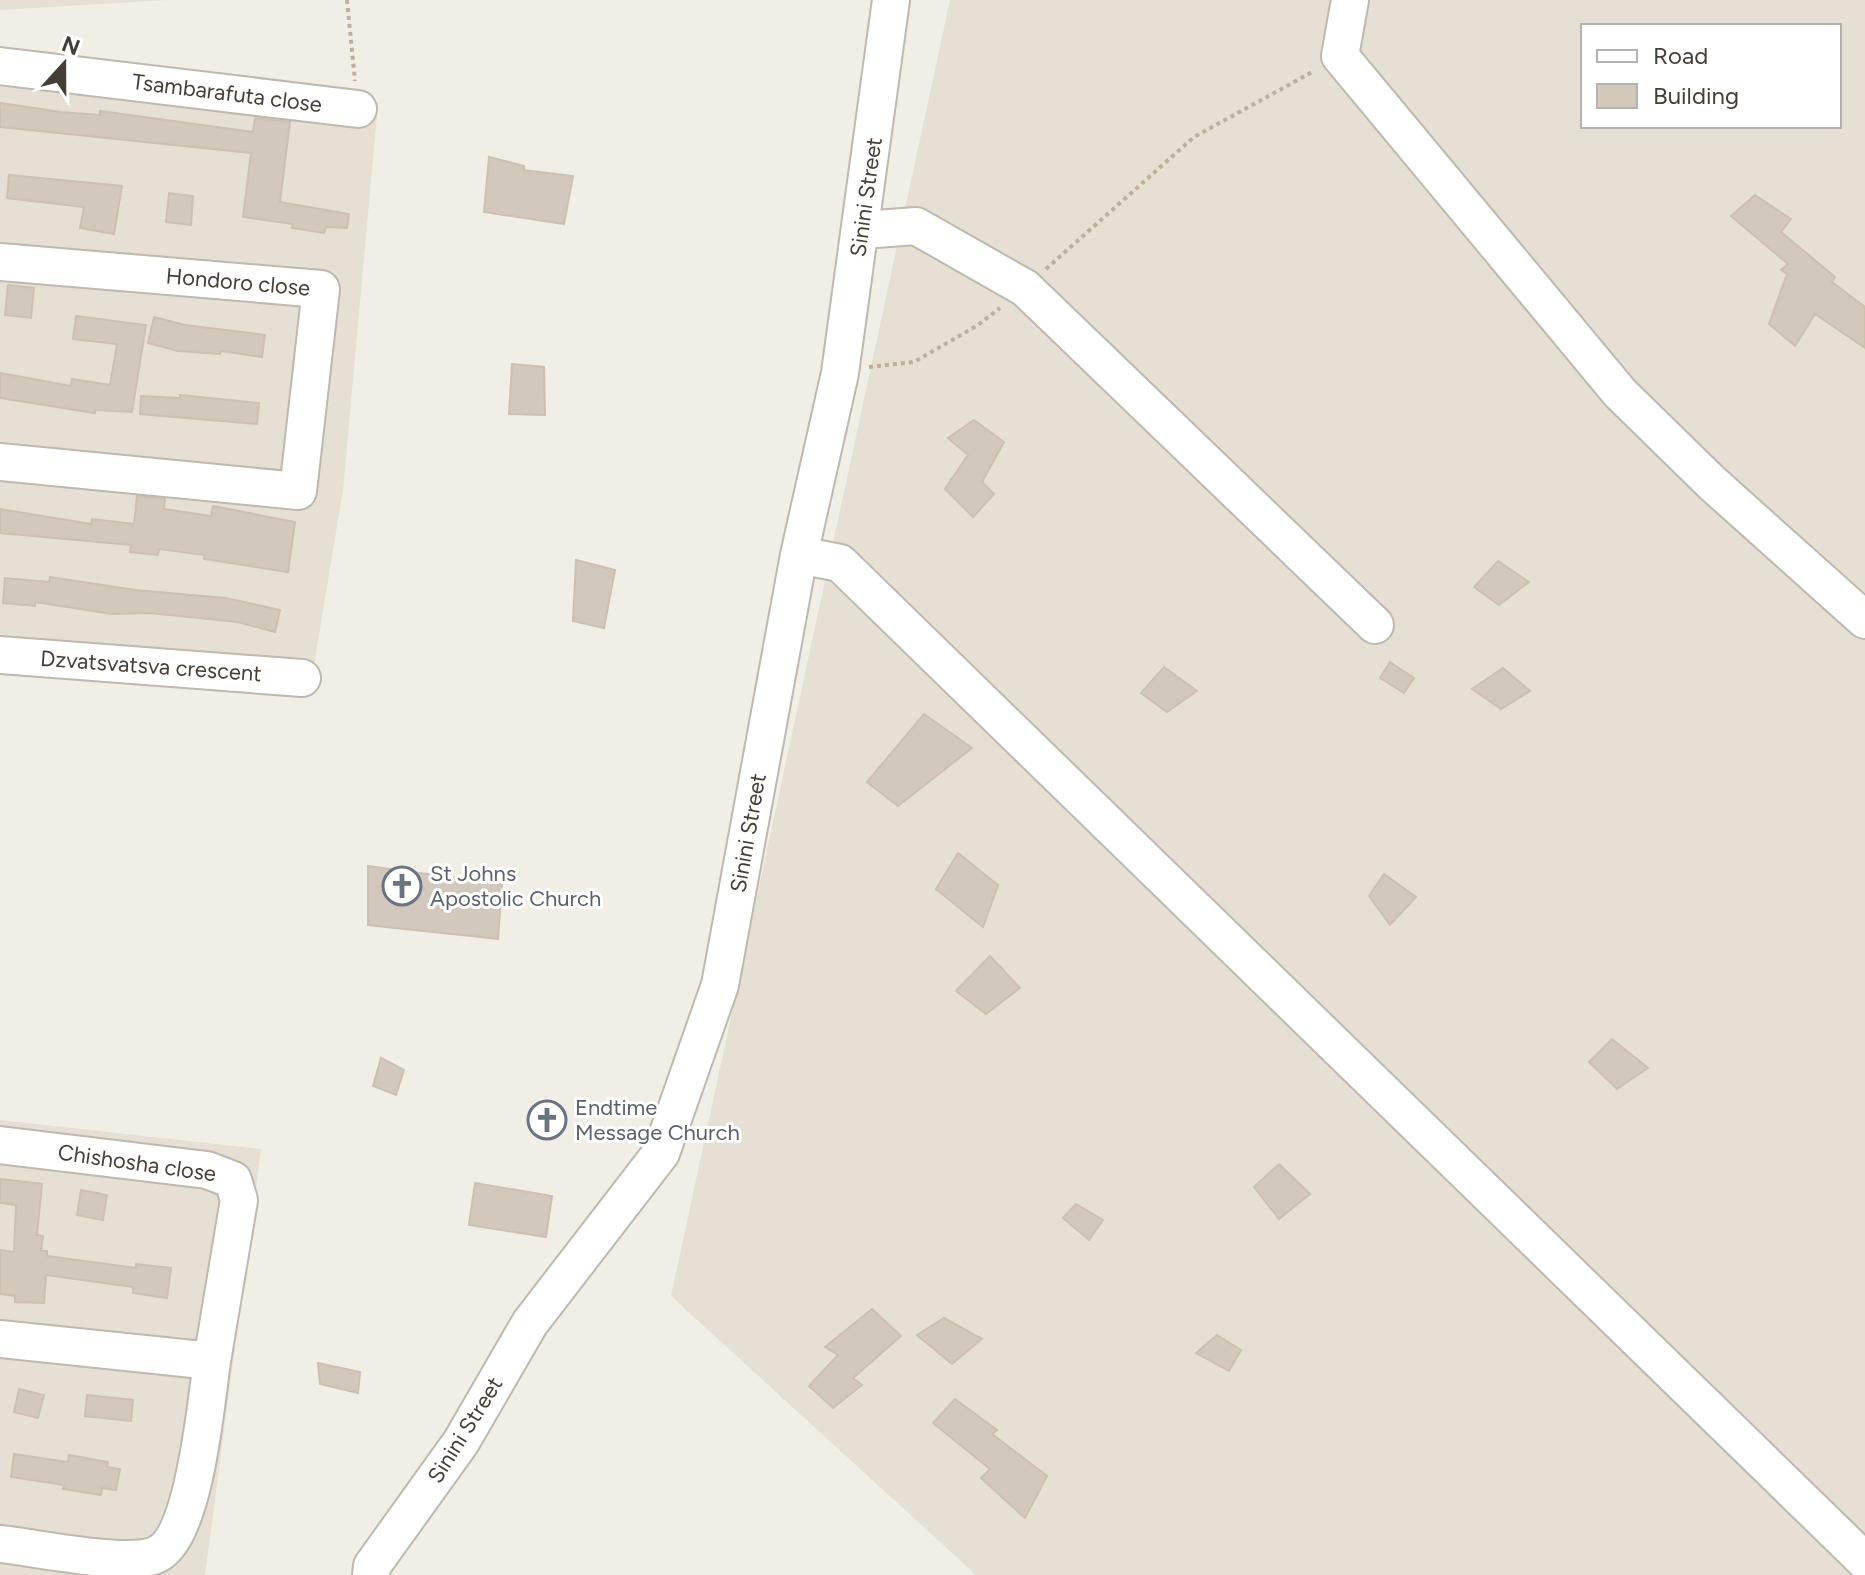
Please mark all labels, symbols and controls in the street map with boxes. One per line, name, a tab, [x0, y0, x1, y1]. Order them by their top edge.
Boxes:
north arrow	[24, 24, 104, 104]
legend	[1581, 24, 1841, 128]
text: N	[58, 30, 84, 61]
text: Road	[1653, 41, 1708, 70]
street label: Tsambarafuta close	[130, 68, 324, 118]
text: Building	[1653, 81, 1739, 110]
street label: Sinini Street	[844, 135, 888, 259]
street label: Hondoro close	[165, 262, 311, 302]
street label: Dzvatsvatsva crescent	[39, 645, 263, 687]
street label: Sinini Street	[724, 771, 772, 895]
place label: St Johns Apostolic Church	[430, 860, 601, 912]
church icon: St Johns Apostolic Church	[381, 865, 423, 907]
place label: Endtime Message Church	[575, 1094, 740, 1146]
church icon: Endtime Message Church	[526, 1099, 568, 1141]
street label: Chishosha close	[56, 1139, 218, 1187]
street label: Sinini Street	[422, 1372, 508, 1488]

